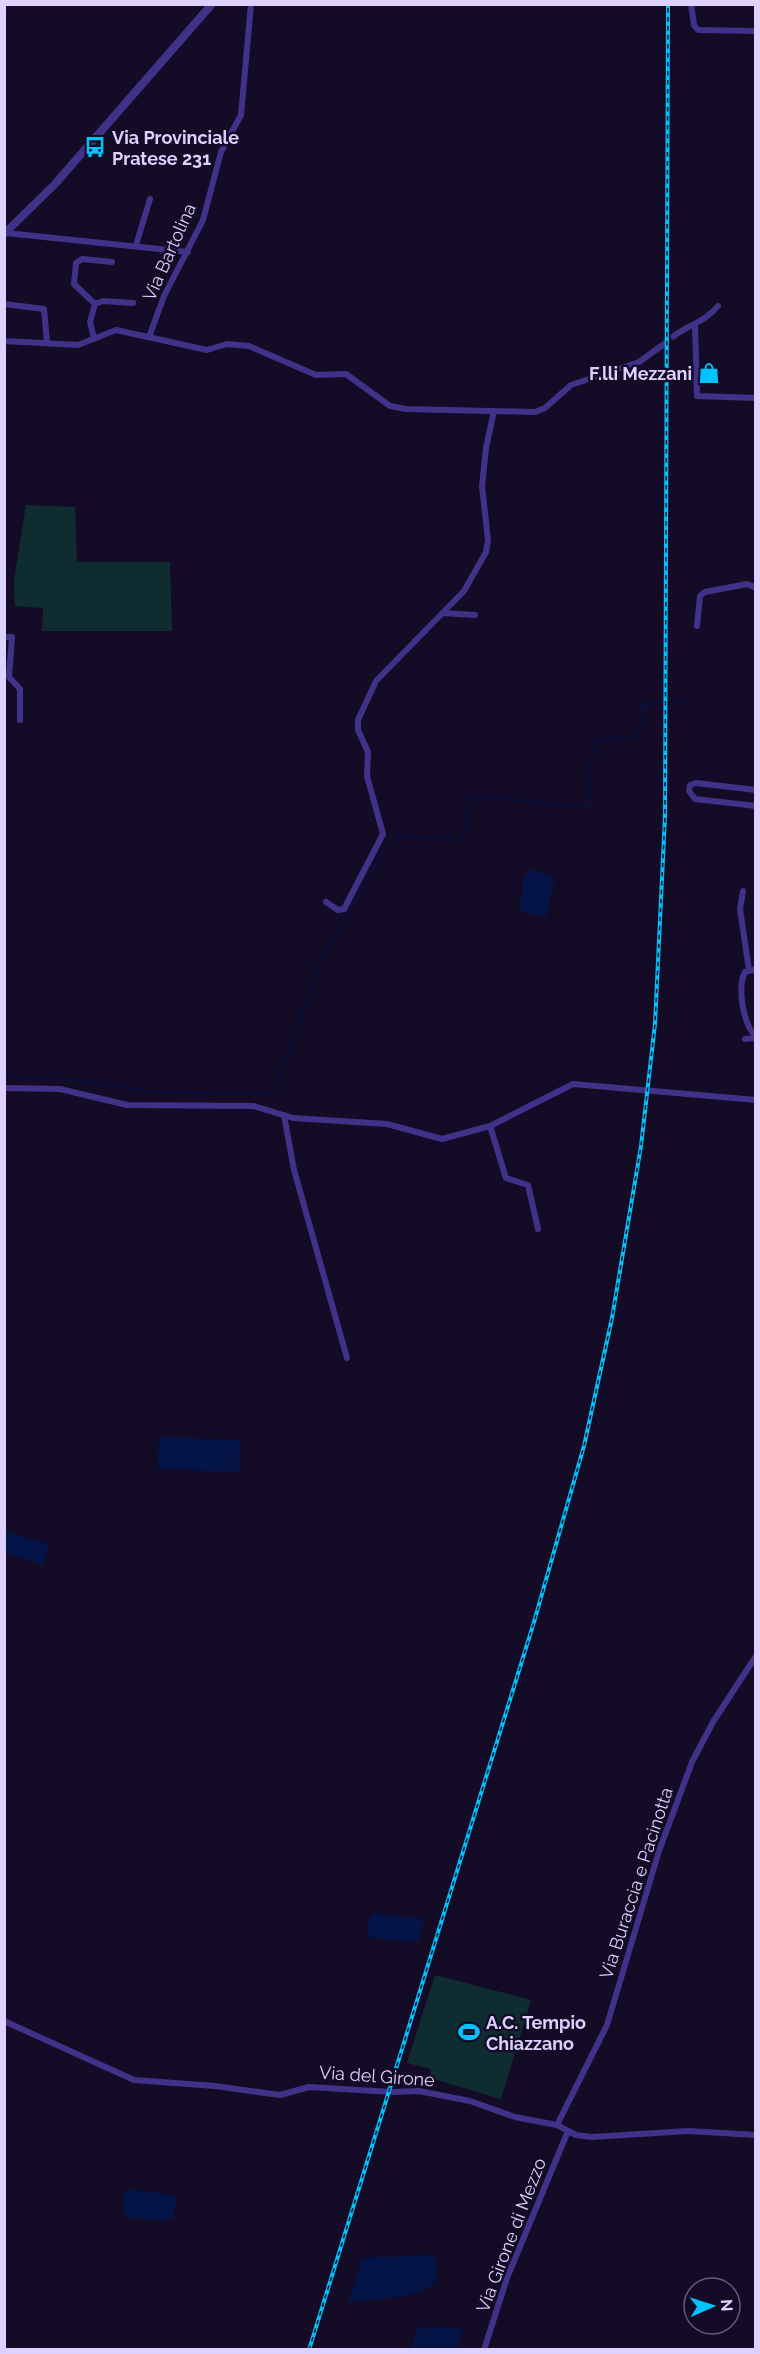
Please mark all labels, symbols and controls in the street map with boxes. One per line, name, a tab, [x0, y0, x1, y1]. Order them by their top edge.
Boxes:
place label: Via Provinciale Pratese 231	[112, 127, 239, 169]
bus stop icon: Via Provinciale Pratese 231	[83, 135, 107, 159]
street label: Via Bartolina	[138, 200, 200, 304]
shop icon: F.lli Mezzani	[697, 361, 721, 385]
place label: F.lli Mezzani	[589, 363, 692, 384]
street label: Via Buraccia e Pacinotta	[595, 1785, 677, 1981]
place label: A.C. Tempio Chiazzano	[486, 2012, 586, 2054]
sports icon: A.C. Tempio Chiazzano	[457, 2020, 481, 2044]
street label: Via del Girone	[318, 2061, 436, 2091]
street label: Via Girone di Mezzo	[472, 2155, 550, 2315]
north arrow	[682, 2276, 742, 2336]
text: N	[717, 2299, 736, 2312]

